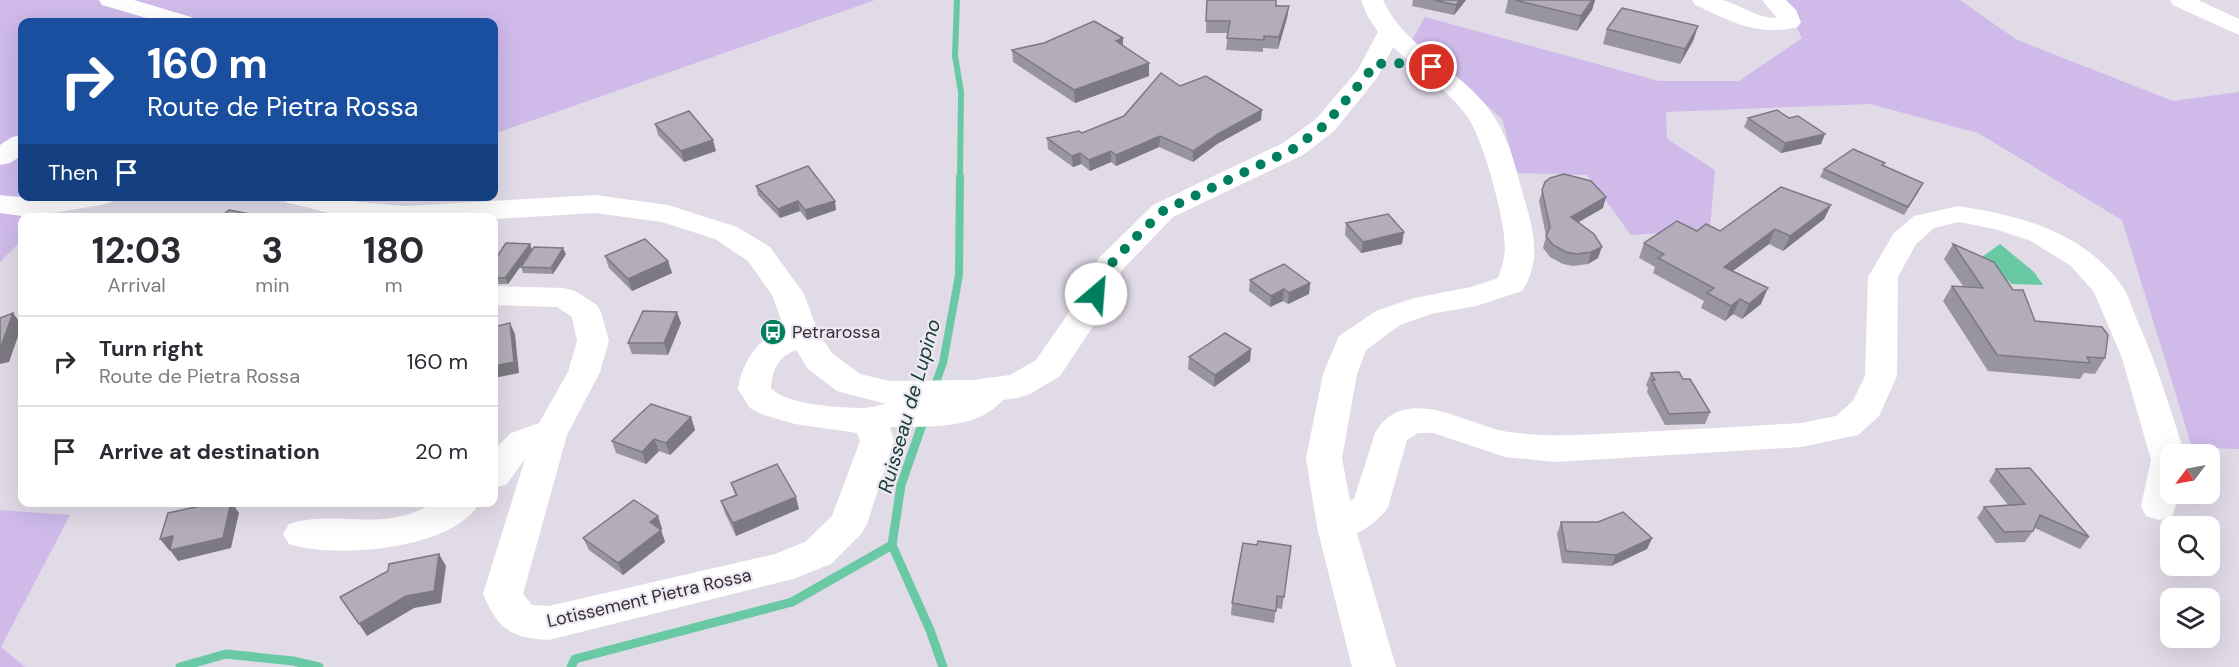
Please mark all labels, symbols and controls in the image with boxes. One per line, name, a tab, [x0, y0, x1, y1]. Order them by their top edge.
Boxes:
text: 160 m	[147, 36, 268, 91]
pin	[1406, 41, 1457, 92]
icon: right	[48, 42, 126, 120]
icon: arrive	[1415, 50, 1448, 83]
text: Route de Pietra Rossa	[147, 89, 418, 124]
icon: arrive	[110, 156, 143, 189]
text: Then	[48, 158, 98, 187]
text: 12:03	[92, 227, 182, 274]
text: 3	[262, 227, 283, 274]
text: 180	[363, 227, 424, 274]
position arrow	[1064, 262, 1128, 326]
text: Arrival	[108, 272, 166, 298]
text: min	[255, 272, 289, 298]
text: m	[385, 272, 403, 298]
water label: Ruisseau de Lupino	[872, 316, 946, 496]
bus stop icon: Petrarossa	[758, 317, 788, 347]
place label: Petrarossa	[792, 320, 880, 344]
text: Turn right	[99, 334, 204, 363]
icon: right	[48, 345, 81, 378]
text: 160 m	[407, 347, 468, 376]
text: Route de Pietra Rossa	[99, 363, 300, 389]
icon: arrive	[48, 435, 81, 468]
text: Arrive at destination	[99, 437, 320, 466]
text: 20 m	[415, 437, 468, 466]
north arrow	[2160, 444, 2220, 504]
map controls	[2160, 444, 2220, 648]
button: search	[2160, 516, 2220, 576]
street label: Lotissement Pietra Rossa	[544, 563, 754, 633]
button: layers	[2160, 588, 2220, 648]

